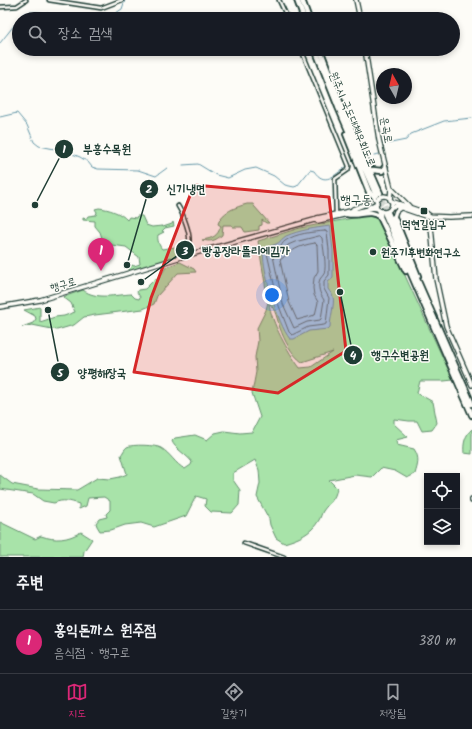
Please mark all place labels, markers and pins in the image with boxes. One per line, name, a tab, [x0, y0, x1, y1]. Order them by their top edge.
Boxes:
callout: 부흥수목원	[54, 137, 139, 161]
callout: 신기냉면	[139, 177, 214, 201]
marker: 덕현길입구	[419, 206, 429, 216]
place label: 덕현길입구	[402, 216, 446, 234]
pin: 1	[88, 238, 114, 271]
callout: 빵공장라뜰리에김가	[175, 238, 297, 262]
place label: 원주기후변화연구소	[381, 244, 461, 262]
marker: 원주기후변화연구소	[368, 247, 378, 257]
callout: 행구수변공원	[343, 343, 437, 367]
callout: 양평해장국	[50, 360, 135, 384]

